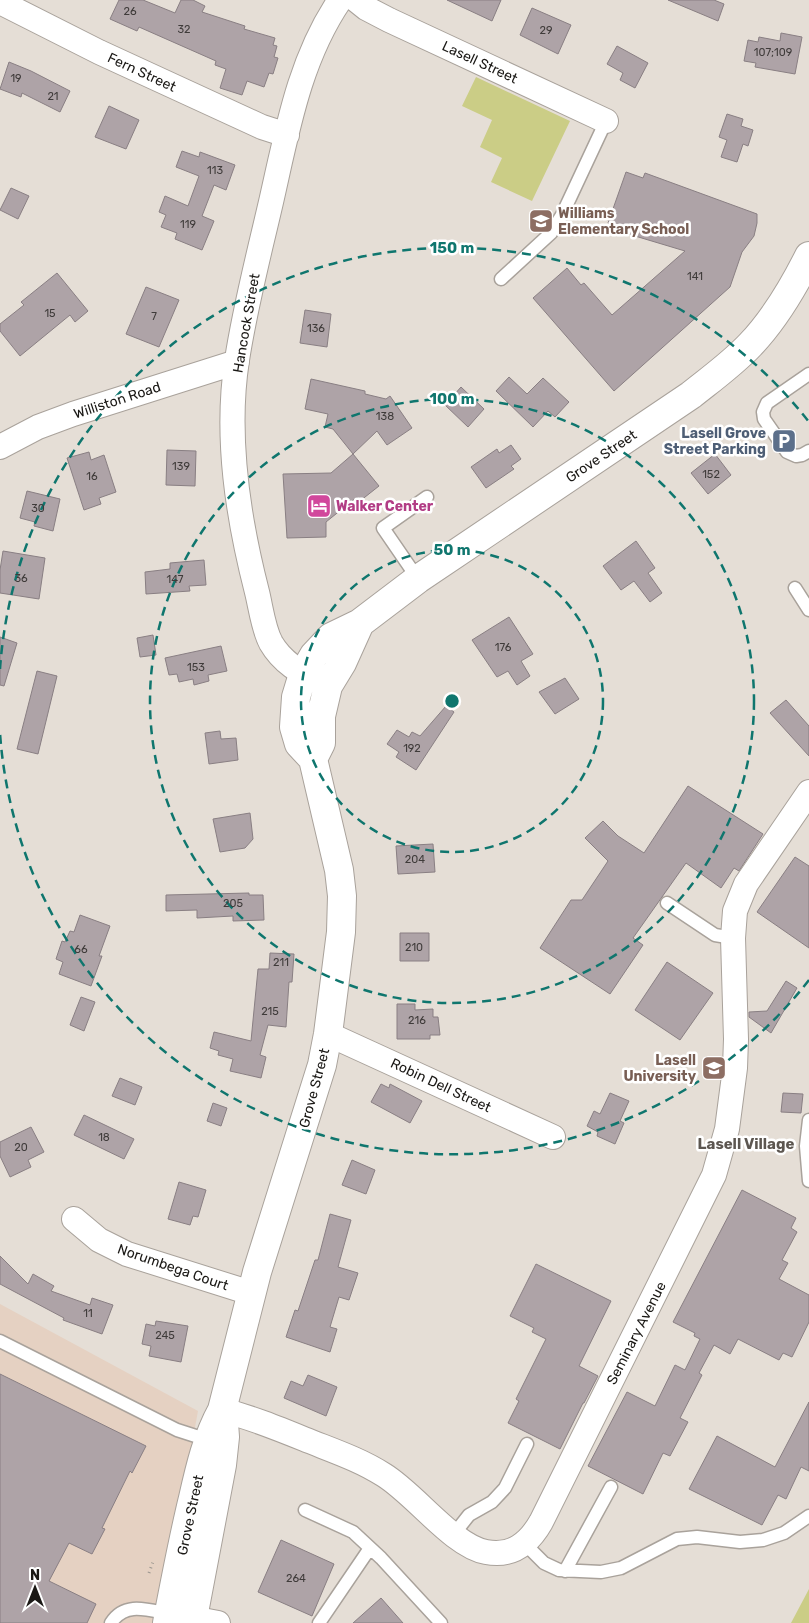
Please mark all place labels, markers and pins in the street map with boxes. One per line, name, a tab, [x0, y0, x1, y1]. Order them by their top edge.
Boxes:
place label: Williams Elementary School	[558, 205, 689, 238]
school or university icon: Williams Elementary School	[528, 208, 554, 234]
place label: Lasell Grove Street Parking	[664, 425, 766, 458]
parking icon: Lasell Grove Street Parking	[771, 428, 797, 454]
hotel icon: Walker Center	[306, 493, 332, 519]
place label: Walker Center	[336, 498, 434, 515]
centre of rings	[443, 692, 461, 710]
place label: Lasell University	[623, 1052, 697, 1085]
school or university icon: Lasell University	[701, 1055, 727, 1081]

